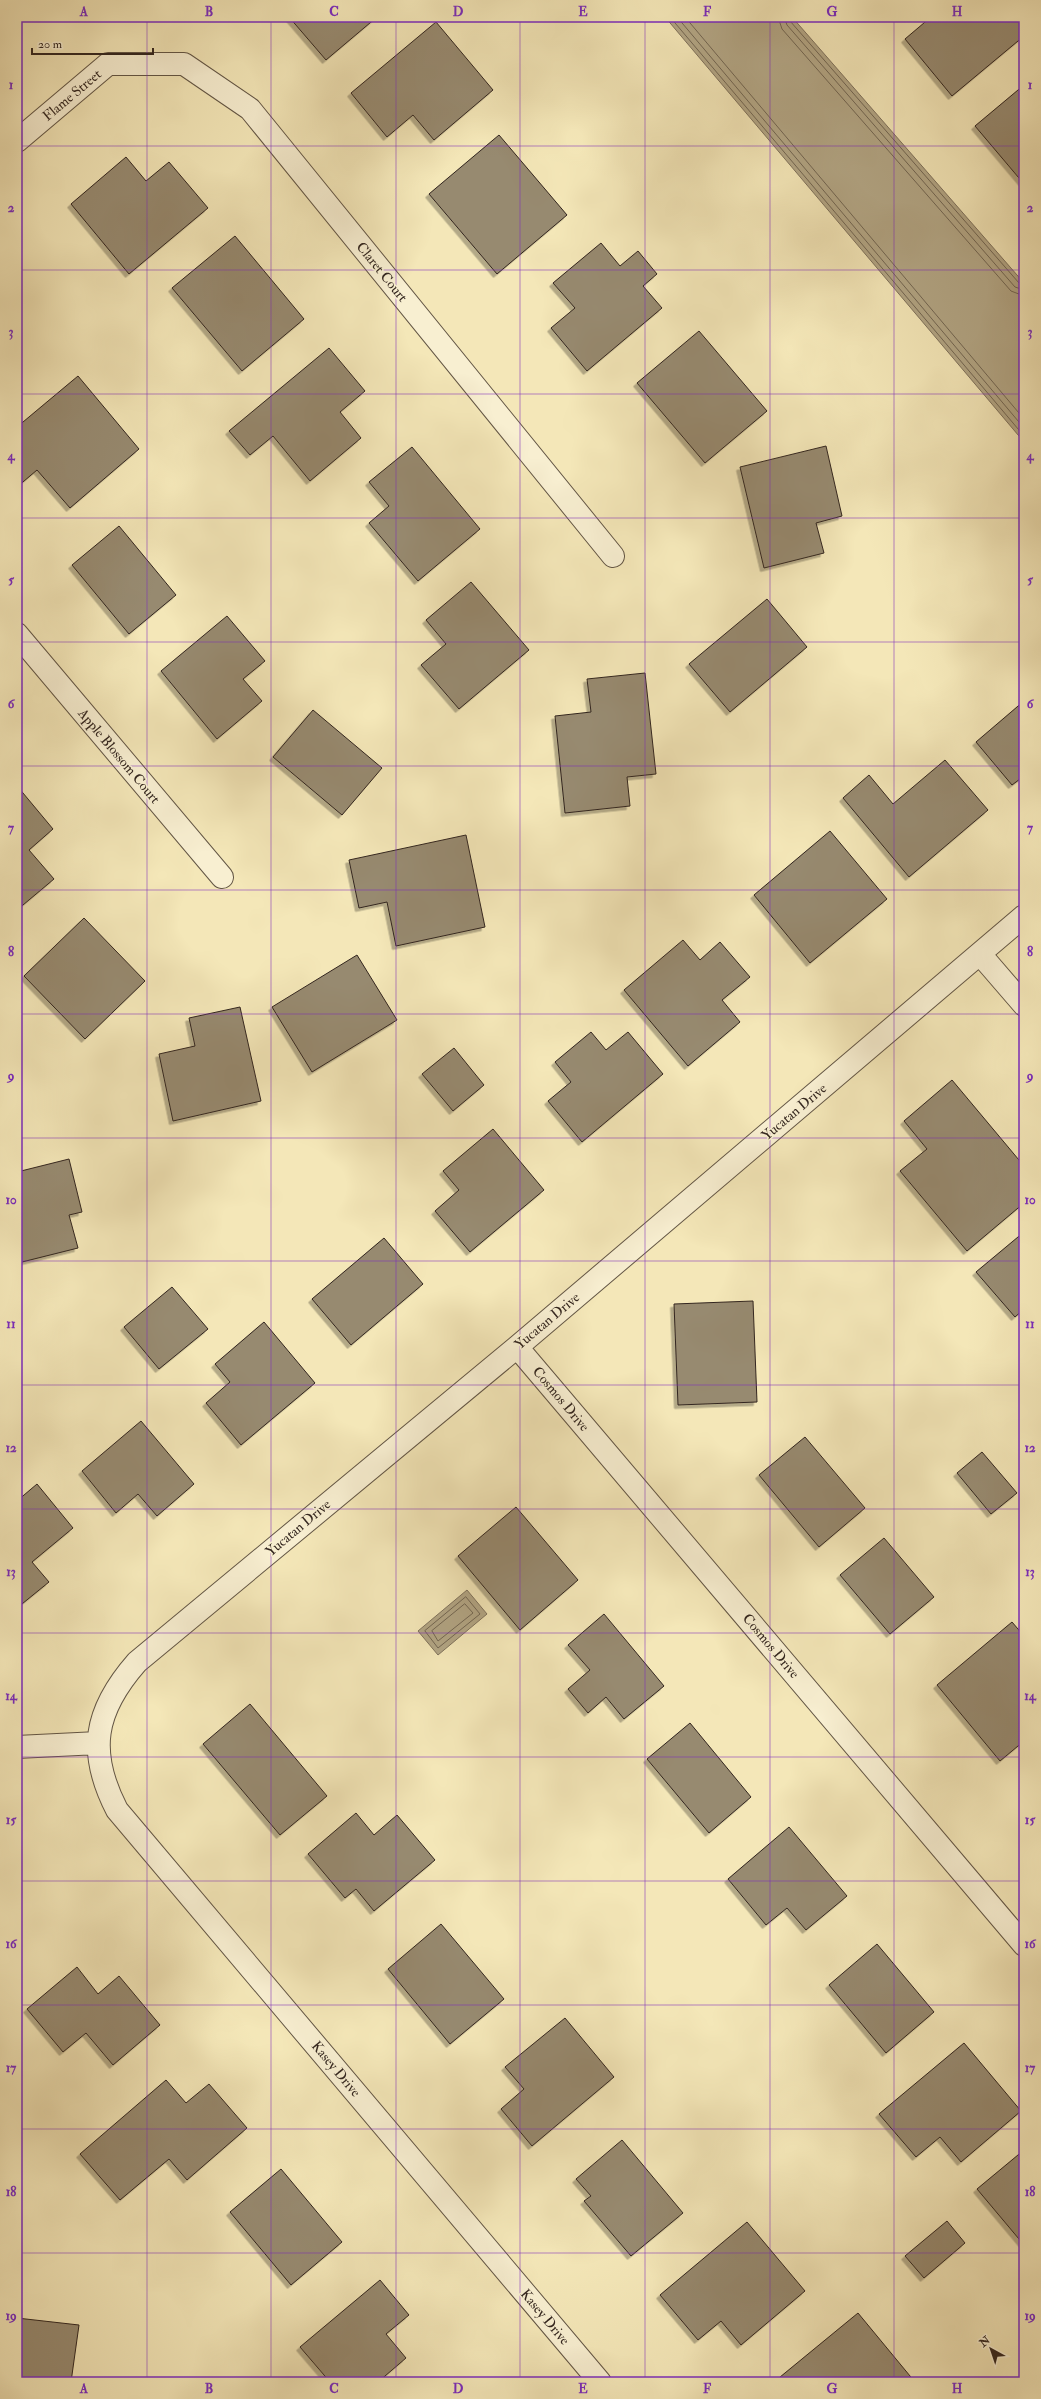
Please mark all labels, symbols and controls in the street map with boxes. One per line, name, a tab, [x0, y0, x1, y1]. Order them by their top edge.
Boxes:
text: A	[79, 4, 89, 20]
text: B	[205, 4, 213, 20]
text: C	[329, 4, 339, 20]
text: D	[453, 4, 464, 20]
text: E	[578, 4, 588, 20]
text: F	[703, 4, 712, 20]
text: G	[827, 4, 838, 20]
text: H	[952, 4, 963, 20]
scale bar	[32, 30, 153, 56]
text: 20 m	[38, 37, 63, 52]
street label: Flame Street	[39, 65, 105, 124]
text: 1	[9, 77, 14, 93]
text: 1	[1028, 77, 1033, 93]
text: 2	[8, 200, 15, 216]
text: 2	[1027, 200, 1034, 216]
street label: Claret Court	[353, 239, 412, 306]
text: 3	[9, 324, 14, 340]
text: 3	[1028, 324, 1033, 340]
text: 4	[6, 448, 15, 464]
text: 4	[1025, 448, 1034, 464]
text: 5	[8, 572, 14, 588]
text: 5	[1027, 572, 1033, 588]
text: 6	[8, 696, 16, 712]
text: 6	[1027, 696, 1035, 712]
street label: Apple Blossom Court	[73, 704, 164, 808]
text: 7	[8, 820, 15, 836]
text: 7	[1027, 820, 1034, 836]
text: 8	[8, 944, 14, 960]
text: 8	[1027, 944, 1033, 960]
text: 9	[6, 1068, 15, 1084]
text: 9	[1025, 1068, 1034, 1084]
street label: Yucatan Drive	[758, 1080, 830, 1144]
text: 10	[5, 1192, 17, 1208]
text: 10	[1024, 1192, 1036, 1208]
street label: Yucatan Drive	[511, 1289, 583, 1353]
text: 11	[6, 1316, 16, 1332]
text: 11	[1025, 1316, 1035, 1332]
street label: Cosmos Drive	[529, 1363, 593, 1435]
text: 12	[5, 1440, 17, 1456]
text: 12	[1024, 1440, 1036, 1456]
street label: Yucatan Drive	[262, 1496, 334, 1560]
text: 13	[6, 1564, 16, 1580]
text: 13	[1025, 1564, 1035, 1580]
street label: Cosmos Drive	[739, 1610, 803, 1682]
text: 14	[5, 1688, 18, 1704]
text: 14	[1024, 1688, 1037, 1704]
text: 15	[6, 1812, 16, 1828]
text: 15	[1025, 1812, 1035, 1828]
text: 16	[5, 1936, 18, 1952]
text: 16	[1024, 1936, 1037, 1952]
street label: Kasey Drive	[307, 2038, 364, 2101]
text: 17	[6, 2060, 17, 2076]
text: 17	[1025, 2060, 1036, 2076]
text: 18	[6, 2184, 16, 2200]
text: 18	[1025, 2184, 1035, 2200]
street label: Kasey Drive	[516, 2286, 573, 2349]
text: 19	[5, 2308, 17, 2324]
text: 19	[1024, 2308, 1036, 2324]
north arrow	[971, 2329, 1011, 2369]
text: N	[976, 2333, 994, 2351]
text: A	[79, 2381, 89, 2397]
text: B	[205, 2381, 213, 2397]
text: C	[329, 2381, 339, 2397]
text: D	[453, 2381, 464, 2397]
text: E	[578, 2381, 588, 2397]
text: F	[703, 2381, 712, 2397]
text: G	[827, 2381, 838, 2397]
text: H	[952, 2381, 963, 2397]

